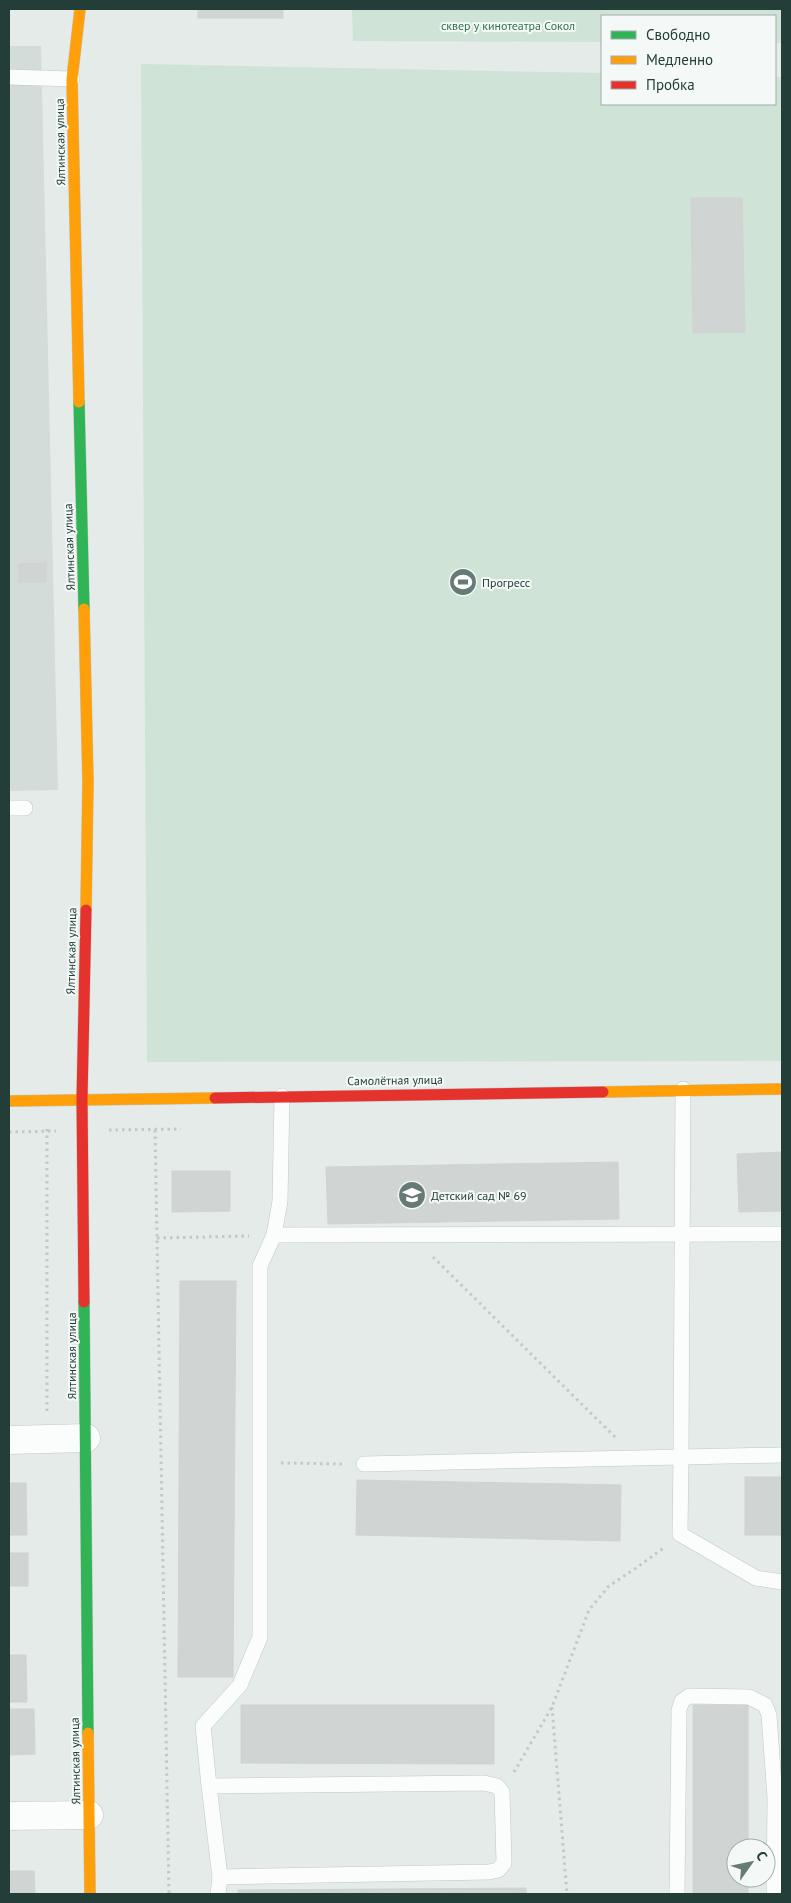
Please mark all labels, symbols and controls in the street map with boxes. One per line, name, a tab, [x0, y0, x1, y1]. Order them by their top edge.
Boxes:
legend	[601, 15, 776, 105]
park label: сквер у кинотеатра Сокол	[441, 18, 575, 33]
text: Свободно	[646, 25, 710, 44]
text: Медленно	[646, 50, 713, 69]
text: Пробка	[646, 75, 695, 94]
street label: Ялтинская улица	[52, 98, 68, 186]
street label: Ялтинская улица	[60, 503, 78, 591]
sports icon: Прогресс	[448, 567, 478, 597]
place label: Прогресс	[482, 575, 531, 590]
street label: Ялтинская улица	[63, 907, 79, 995]
street label: Самолётная улица	[347, 1072, 443, 1088]
school or university icon: Детский сад № 69	[397, 1180, 427, 1210]
place label: Детский сад № 69	[431, 1188, 527, 1203]
street label: Ялтинская улица	[64, 1312, 79, 1400]
street label: Ялтинская улица	[67, 1717, 83, 1805]
north arrow	[726, 1838, 776, 1888]
text: С	[752, 1848, 772, 1864]

